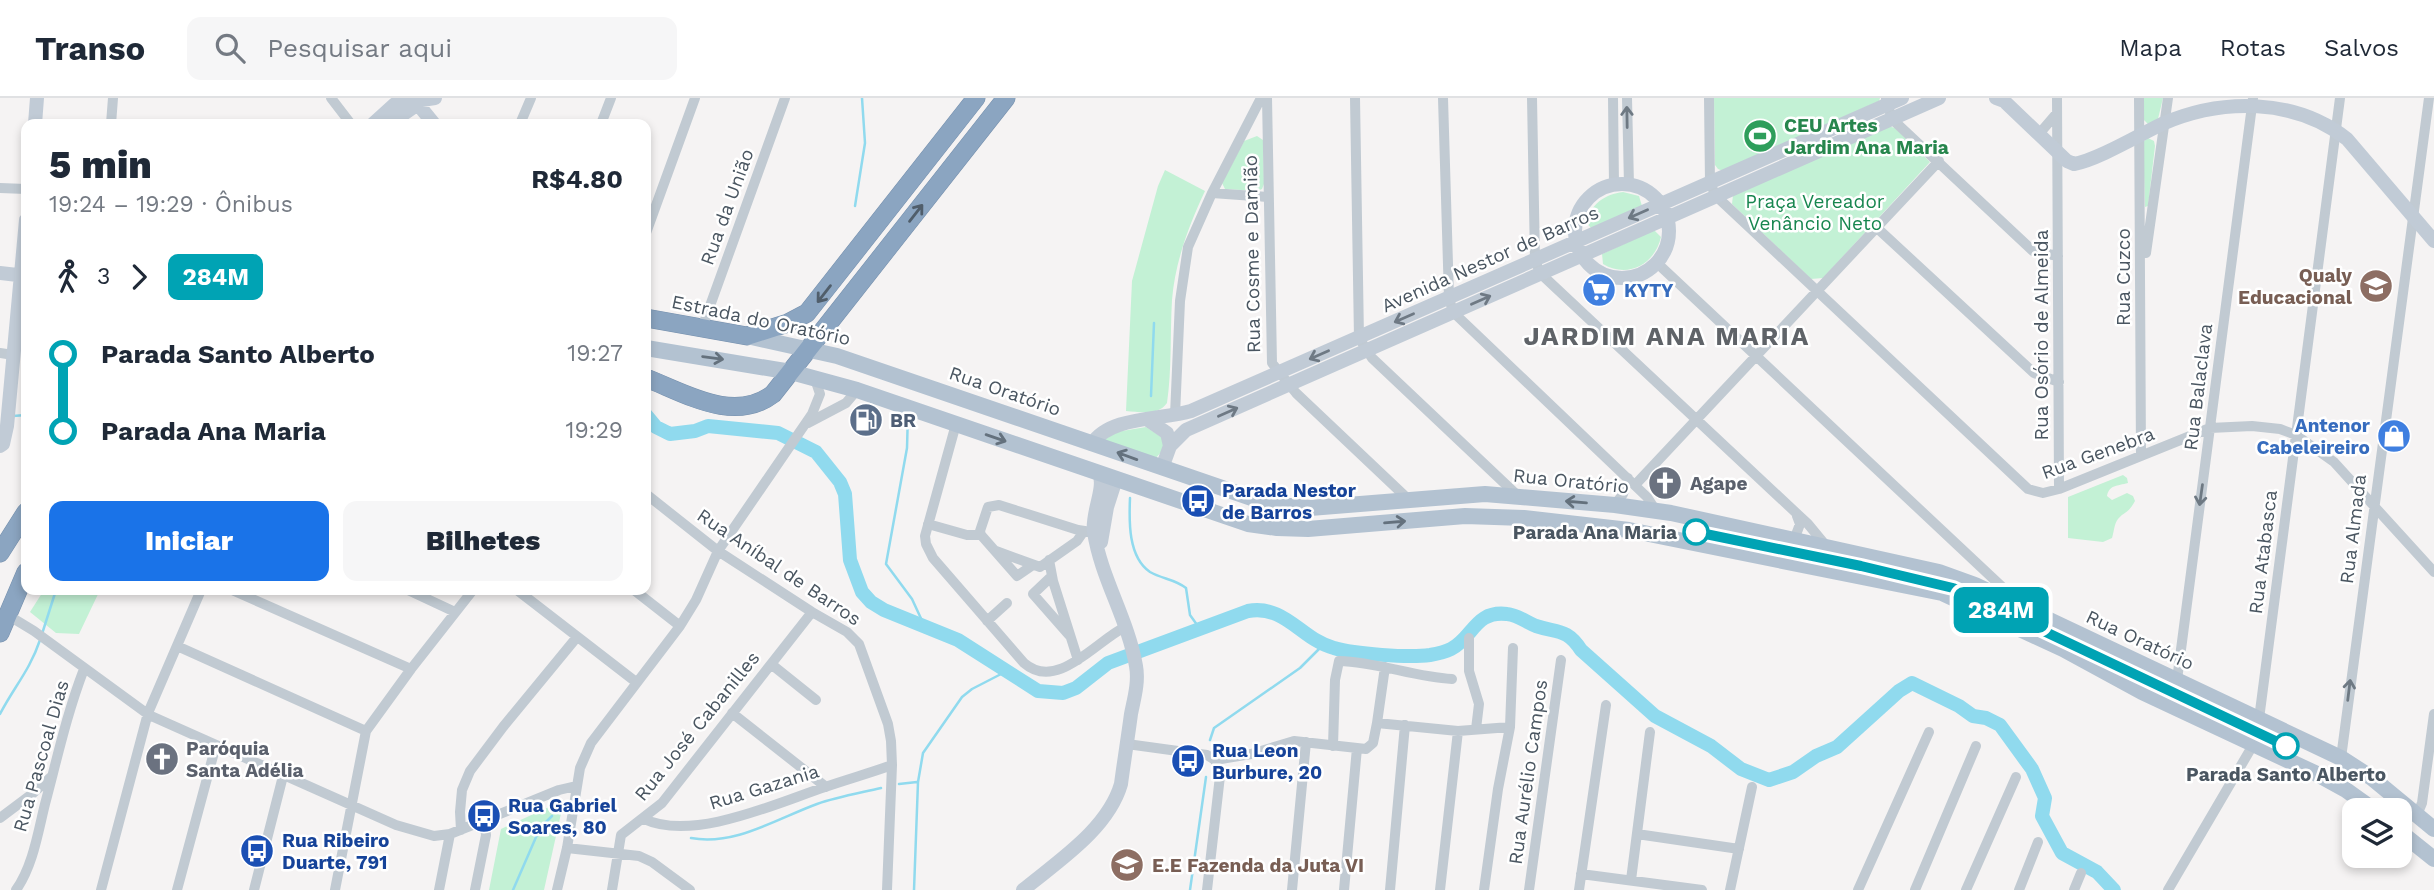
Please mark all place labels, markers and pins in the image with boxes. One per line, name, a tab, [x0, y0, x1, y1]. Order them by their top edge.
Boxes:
place label: CEU Artes Jardim Ana Maria	[1784, 114, 1949, 159]
sports icon: CEU Artes Jardim Ana Maria	[1741, 117, 1779, 155]
place label: Qualy Educacional	[2238, 264, 2353, 309]
school or university icon: Qualy Educacional	[2357, 267, 2395, 305]
supermarket icon: KYTY	[1580, 271, 1618, 309]
place label: KYTY	[1624, 279, 1674, 302]
fuel station icon: BR	[847, 401, 885, 439]
place label: BR	[890, 409, 916, 432]
place label: Antenor Cabeleireiro	[2256, 414, 2371, 459]
shop icon: Antenor Cabeleireiro	[2375, 417, 2413, 455]
church icon: Agape	[1646, 464, 1684, 502]
place label: Agape	[1690, 472, 1747, 495]
place label: Parada Nestor de Barros	[1222, 479, 1357, 524]
bus stop icon: Parada Nestor de Barros	[1179, 482, 1217, 520]
marker: Parada Ana Maria	[1683, 519, 1709, 545]
place label: Parada Ana Maria	[1513, 521, 1677, 544]
marker: Parada Santo Alberto	[2273, 733, 2299, 759]
place label: Paróquia Santa Adélia	[186, 737, 303, 782]
place label: Rua Leon Burbure, 20	[1212, 739, 1322, 784]
church icon: Paróquia Santa Adélia	[143, 740, 181, 778]
bus stop icon: Rua Leon Burbure, 20	[1169, 742, 1207, 780]
place label: Parada Santo Alberto	[2186, 763, 2386, 786]
place label: Rua Gabriel Soares, 80	[508, 794, 617, 839]
bus stop icon: Rua Gabriel Soares, 80	[465, 797, 503, 835]
place label: Rua Ribeiro Duarte, 791	[282, 829, 389, 874]
bus stop icon: Rua Ribeiro Duarte, 791	[238, 832, 276, 870]
school or university icon: E.E Fazenda da Juta VI	[1108, 846, 1146, 884]
place label: E.E Fazenda da Juta VI	[1152, 854, 1364, 877]

